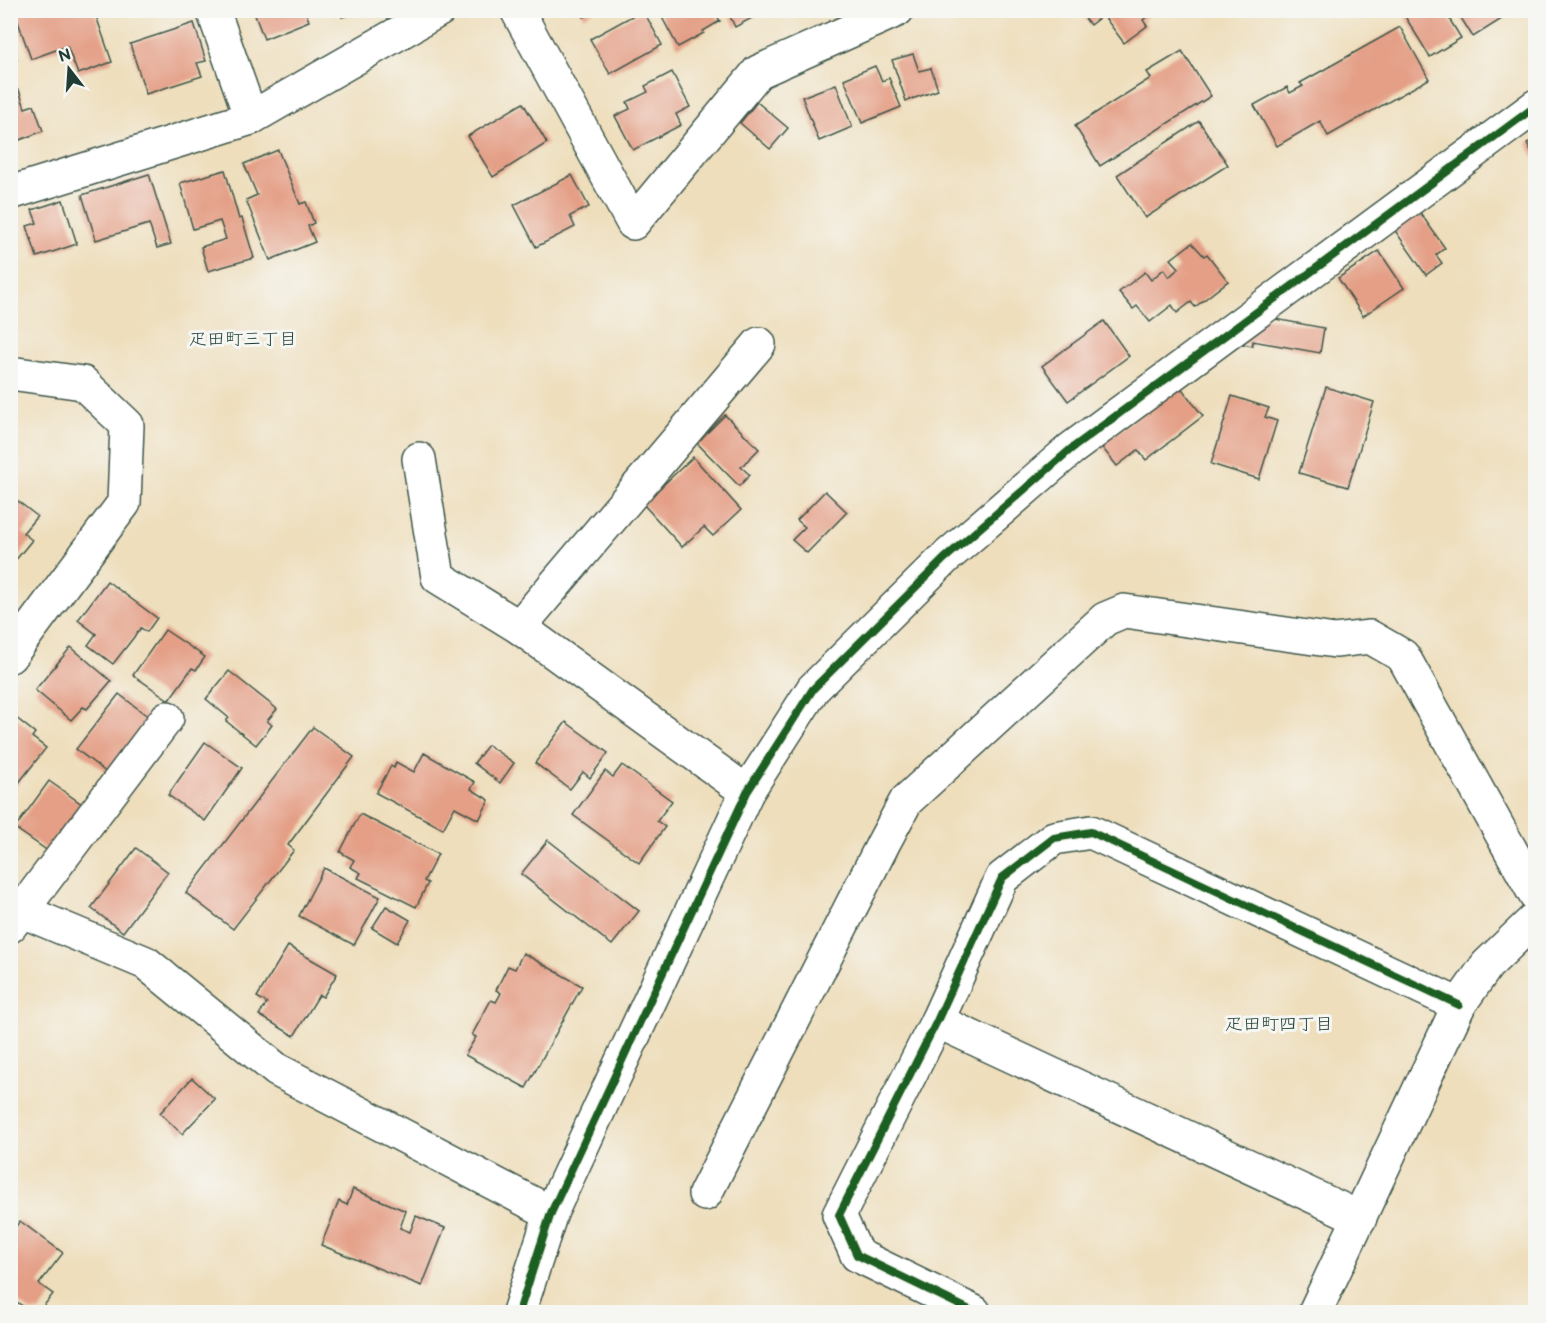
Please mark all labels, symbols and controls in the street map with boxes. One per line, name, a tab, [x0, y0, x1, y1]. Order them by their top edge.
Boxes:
north arrow	[39, 39, 99, 99]
text: N	[57, 45, 74, 67]
district label: 疋田町三丁目	[189, 329, 297, 350]
district label: 疋田町四丁目	[1225, 1014, 1333, 1035]

